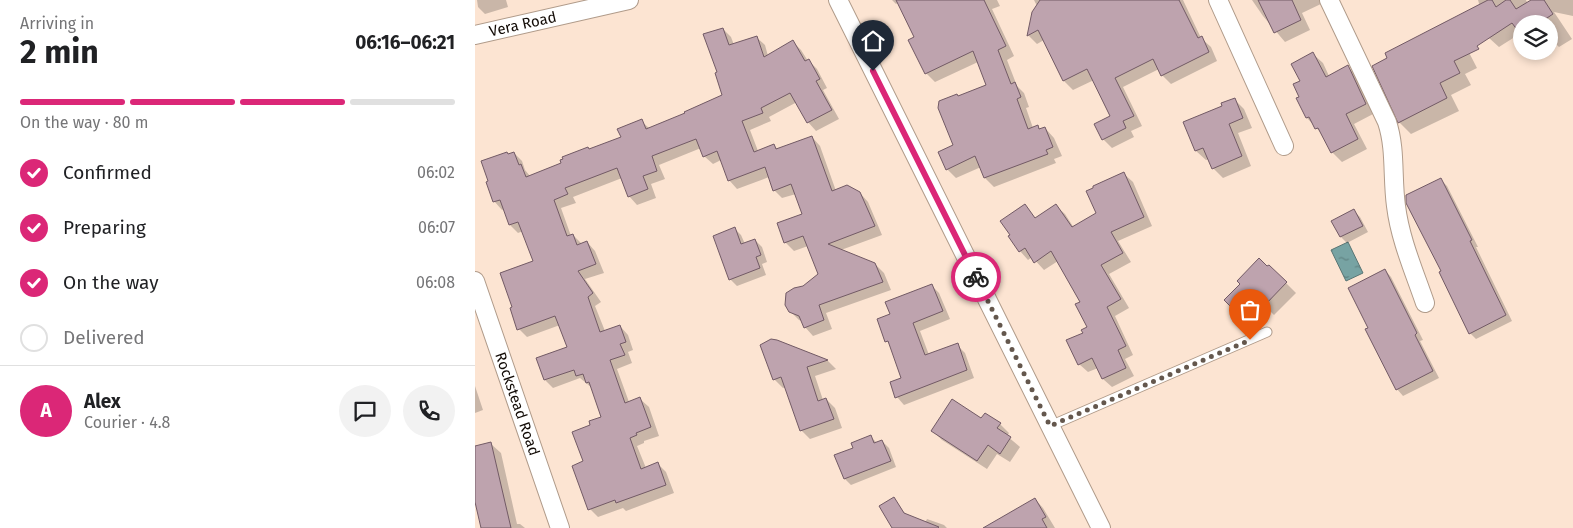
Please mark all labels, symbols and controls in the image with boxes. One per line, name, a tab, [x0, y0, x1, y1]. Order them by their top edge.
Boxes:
street label: Vera Road	[488, 8, 558, 40]
text: Arriving in	[20, 14, 94, 33]
map controls	[1513, 15, 1558, 60]
button: layers	[1513, 15, 1558, 60]
pin	[852, 20, 894, 71]
icon: home	[859, 27, 887, 55]
text: 06:16–06:21	[355, 31, 455, 54]
text: 2 min	[20, 33, 99, 71]
text: On the way · 80 m	[20, 113, 148, 132]
icon: check	[20, 159, 48, 187]
text: Confirmed	[63, 161, 152, 184]
text: 06:02	[417, 163, 455, 182]
icon: check	[20, 214, 48, 242]
text: Preparing	[63, 216, 146, 239]
text: 06:07	[418, 218, 455, 237]
courier	[951, 252, 1001, 302]
icon: bike	[962, 263, 990, 291]
icon: check	[20, 269, 48, 297]
text: On the way	[63, 271, 159, 294]
text: 06:08	[416, 273, 455, 292]
pin	[1229, 289, 1271, 340]
icon: bag	[1236, 296, 1264, 324]
text: Delivered	[63, 326, 145, 349]
street label: Rockstead Road	[491, 350, 543, 458]
button: chat	[339, 385, 391, 437]
button: phone	[403, 385, 455, 437]
text: Alex	[84, 390, 121, 413]
text: A	[40, 399, 52, 422]
text: Courier · 4.8	[84, 413, 170, 432]

